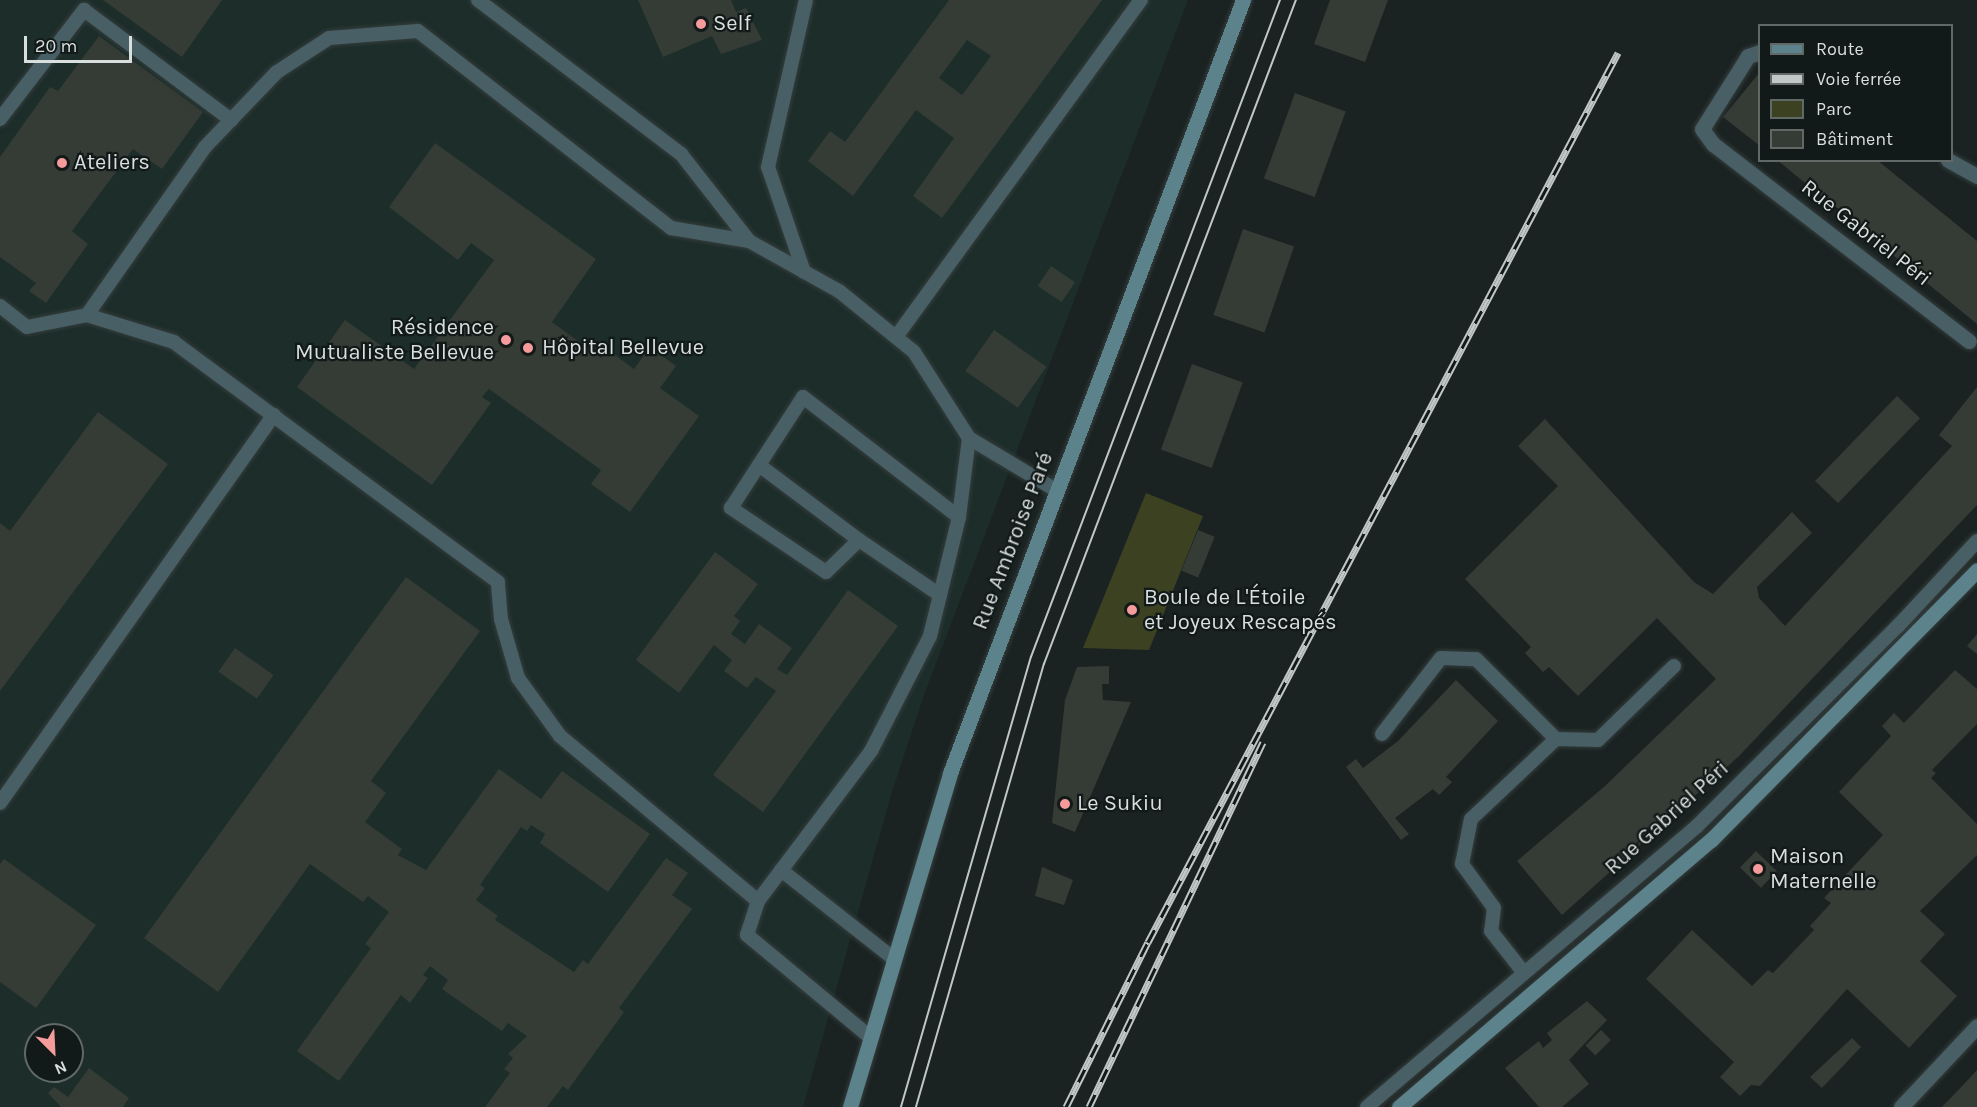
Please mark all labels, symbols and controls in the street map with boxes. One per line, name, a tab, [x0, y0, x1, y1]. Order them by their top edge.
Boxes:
place label: Self	[713, 11, 751, 37]
marker: Self	[694, 17, 708, 31]
scale bar	[27, 24, 135, 62]
legend	[1758, 24, 1953, 162]
text: 20 m	[35, 35, 77, 57]
text: Route	[1816, 38, 1864, 60]
text: Voie ferrée	[1816, 68, 1901, 90]
text: Parc	[1816, 98, 1852, 120]
text: Bâtiment	[1816, 128, 1893, 150]
place label: Ateliers	[74, 150, 150, 176]
marker: Ateliers	[55, 156, 69, 170]
street label: Rue Gabriel Péri	[1796, 174, 1936, 292]
place label: Résidence Mutualiste Bellevue	[295, 314, 494, 366]
marker: Résidence Mutualiste Bellevue	[499, 333, 513, 347]
place label: Hôpital Bellevue	[542, 335, 704, 361]
marker: Hôpital Bellevue	[519, 339, 537, 357]
street label: Rue Ambroise Paré	[967, 449, 1059, 633]
place label: Boule de L'Étoile et Joyeux Rescapés	[1144, 584, 1337, 636]
marker: Boule de L'Étoile et Joyeux Rescapés	[1125, 603, 1139, 617]
street label: Rue Gabriel Péri	[1600, 755, 1734, 881]
place label: Le Sukiu	[1077, 791, 1163, 817]
marker: Le Sukiu	[1058, 797, 1072, 811]
place label: Maison Maternelle	[1770, 843, 1876, 894]
marker: Maison Maternelle	[1751, 862, 1765, 876]
north arrow	[24, 1023, 84, 1083]
text: N	[52, 1057, 70, 1079]

